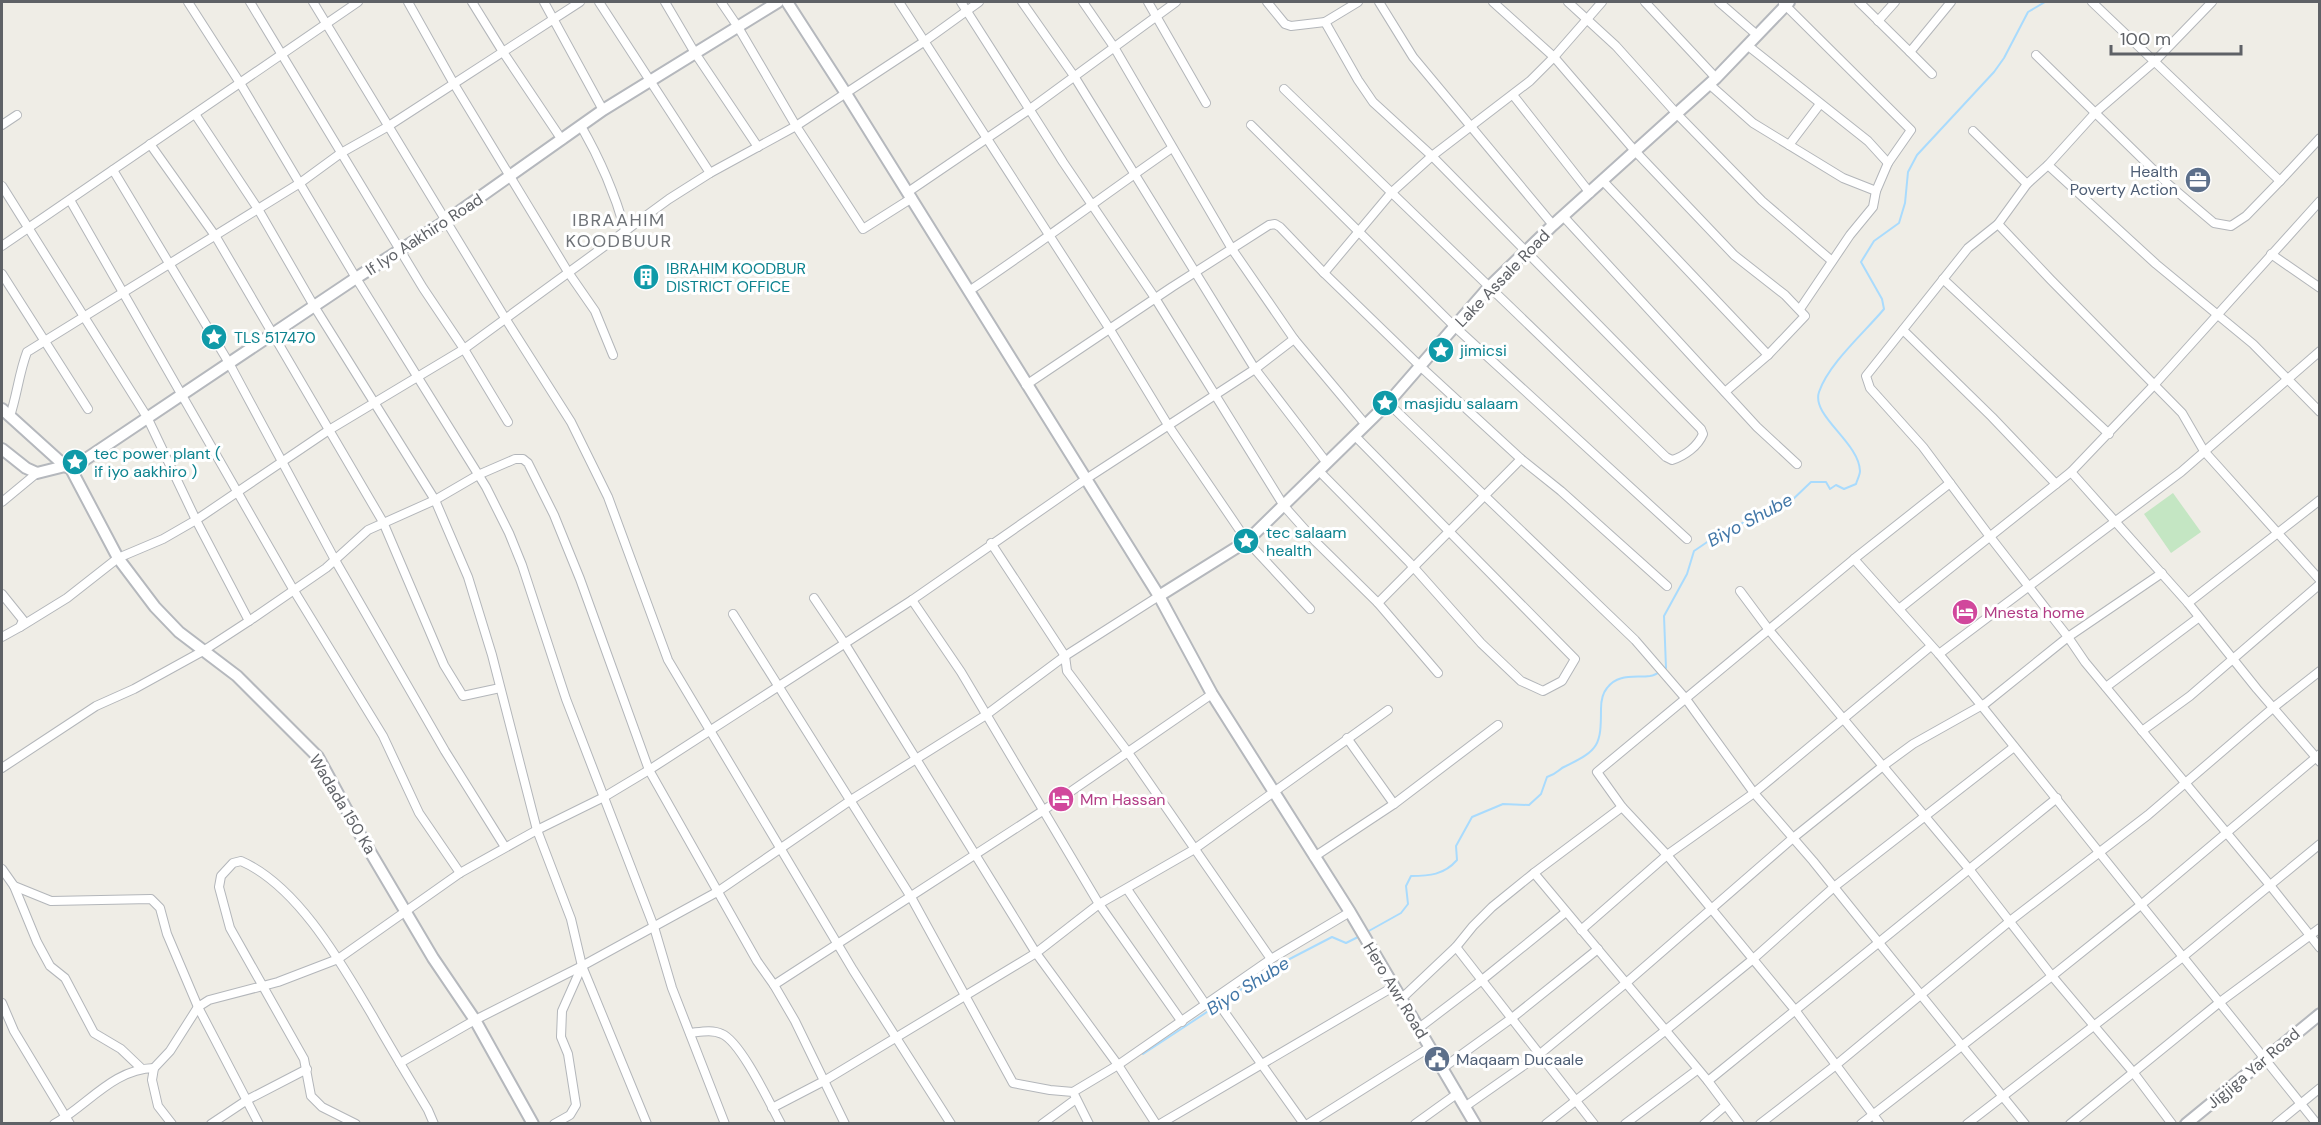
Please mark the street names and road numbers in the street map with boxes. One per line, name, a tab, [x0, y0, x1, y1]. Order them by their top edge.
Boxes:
street label: If Iyo Aakhiro Road	[362, 189, 487, 280]
street label: Lake Assale Road	[1451, 225, 1554, 332]
street label: Wadada 150 Ka	[305, 751, 381, 858]
street label: Hero Awr Road	[1359, 938, 1433, 1042]
street label: Jigjiga Yar Road	[2203, 1023, 2304, 1113]

